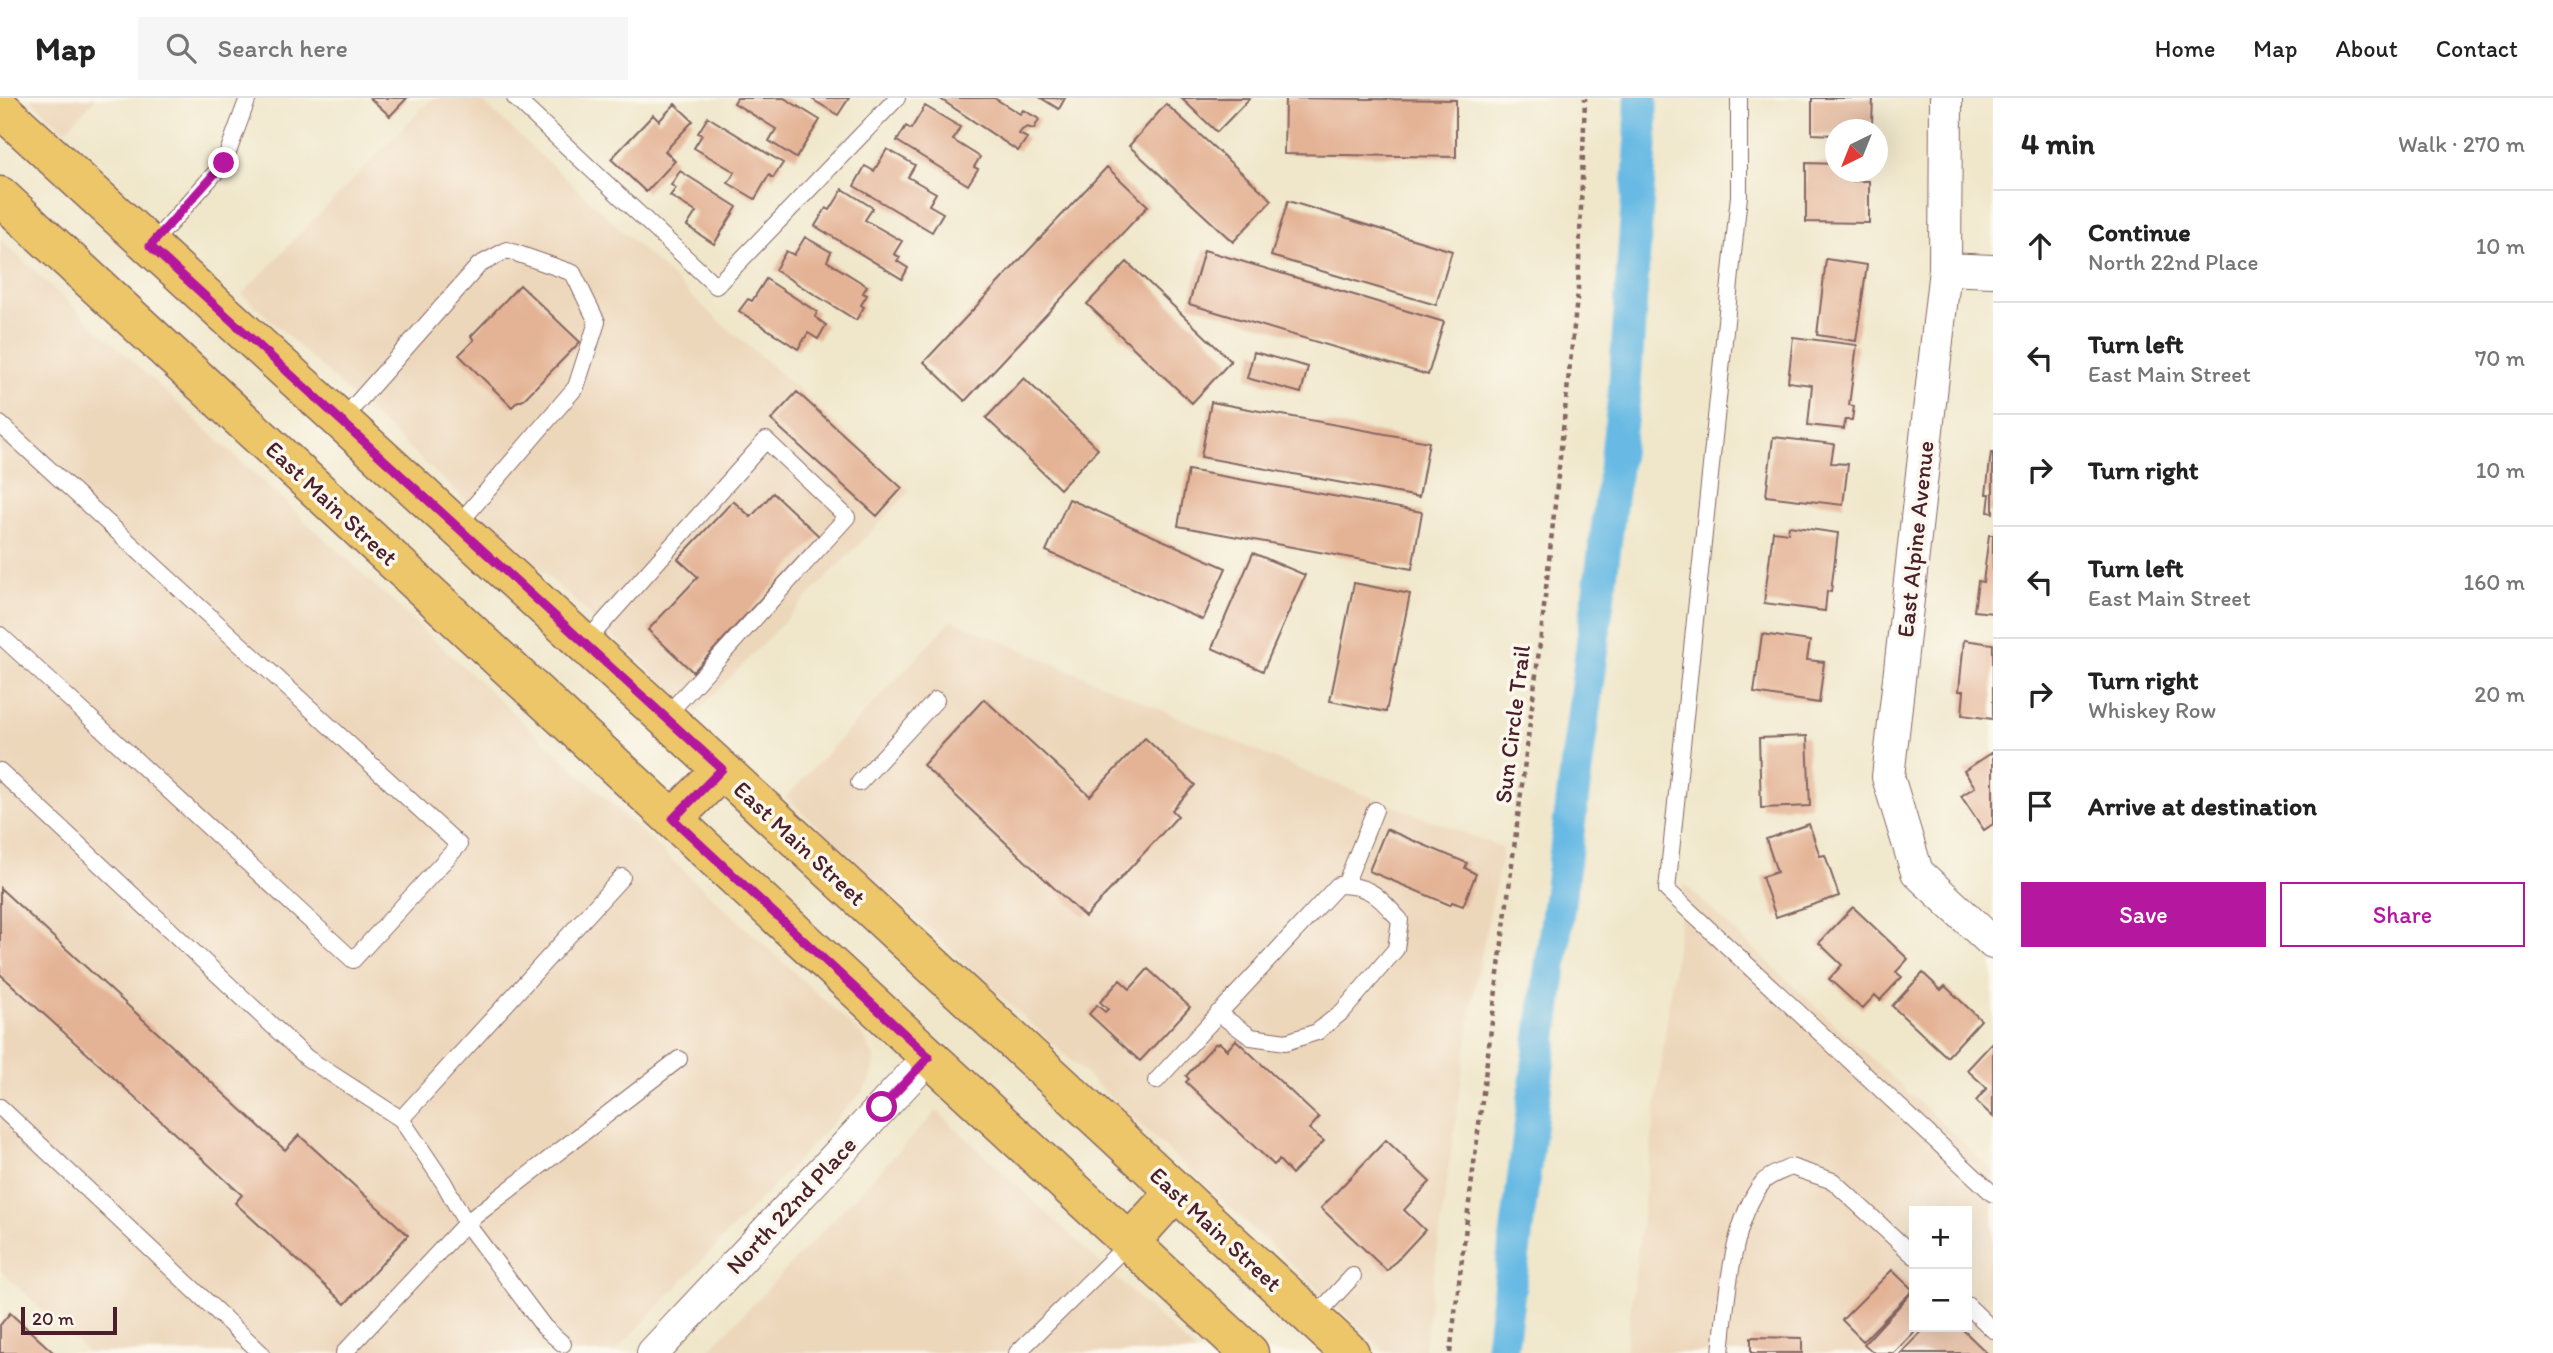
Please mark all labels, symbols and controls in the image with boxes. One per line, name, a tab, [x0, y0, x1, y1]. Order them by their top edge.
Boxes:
search box	[138, 17, 628, 80]
text: Map	[35, 29, 96, 68]
icon: search	[162, 29, 200, 67]
text: Search here	[218, 32, 348, 64]
text: Home	[2155, 34, 2215, 63]
text: Map	[2253, 34, 2297, 63]
text: About	[2335, 34, 2398, 63]
text: Contact	[2436, 34, 2518, 63]
north arrow	[1825, 119, 1888, 182]
text: 4 min	[2021, 125, 2095, 162]
text: Walk · 270 m	[2398, 130, 2525, 158]
route end	[208, 147, 239, 178]
text: Continue	[2088, 216, 2191, 248]
icon: ahead	[2021, 227, 2059, 265]
text: 10 m	[2476, 232, 2525, 260]
text: North 22nd Place	[2088, 248, 2258, 276]
text: Turn left	[2088, 328, 2184, 360]
icon: left	[2021, 339, 2059, 377]
text: 70 m	[2475, 344, 2525, 372]
text: East Main Street	[2088, 360, 2251, 388]
street label: East Main Street	[260, 434, 404, 572]
street label: East Alpine Avenue	[1890, 439, 1940, 639]
icon: right	[2021, 451, 2059, 489]
text: Turn right	[2088, 454, 2199, 486]
text: 10 m	[2476, 456, 2525, 484]
text: Turn left	[2088, 552, 2184, 584]
icon: left	[2021, 563, 2059, 601]
text: 160 m	[2463, 568, 2525, 596]
text: East Main Street	[2088, 584, 2251, 612]
street label: Sun Circle Trail	[1488, 643, 1536, 805]
text: Turn right	[2088, 664, 2199, 696]
icon: right	[2021, 675, 2059, 713]
text: 20 m	[2474, 680, 2525, 708]
text: Whiskey Row	[2088, 696, 2216, 724]
street label: East Main Street	[728, 774, 872, 912]
icon: arrive	[2021, 787, 2059, 825]
text: Arrive at destination	[2088, 790, 2317, 822]
button: Save	[2021, 882, 2266, 947]
button: Share	[2280, 882, 2525, 947]
route start	[866, 1091, 897, 1122]
street label: North 22nd Place	[720, 1130, 862, 1280]
street label: East Main Street	[1144, 1160, 1288, 1298]
map controls	[1909, 1206, 1972, 1332]
button: +	[1909, 1206, 1972, 1269]
button: −	[1909, 1269, 1972, 1332]
scale bar	[21, 1304, 117, 1336]
text: 20 m	[32, 1307, 74, 1330]

